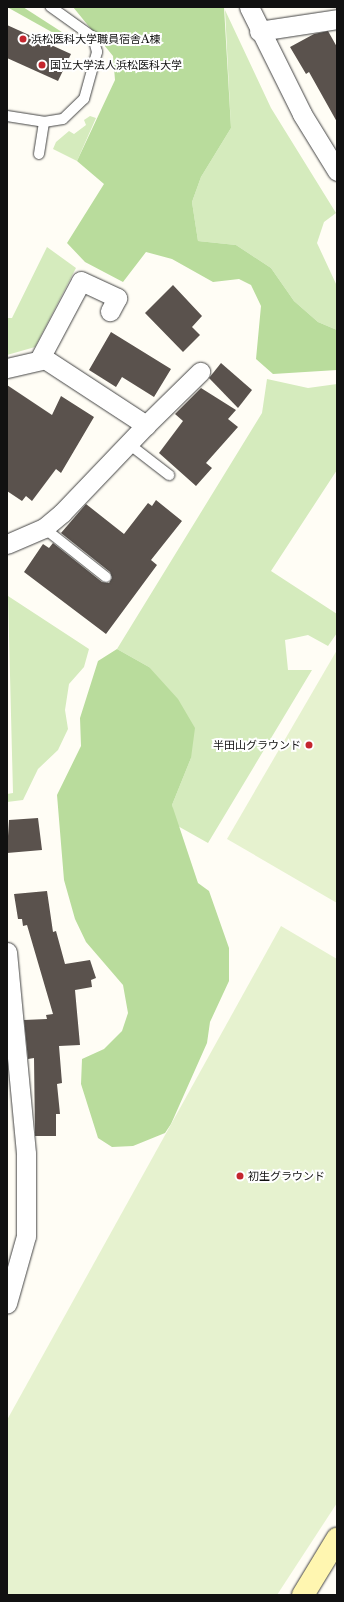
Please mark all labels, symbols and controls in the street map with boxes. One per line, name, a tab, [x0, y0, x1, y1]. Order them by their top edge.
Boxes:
place label: 浜松医科大学職員宿舎A棟	[31, 32, 160, 46]
marker: 浜松医科大学職員宿舎A棟	[18, 34, 28, 44]
place label: 国立大学法人浜松医科大学	[50, 58, 182, 72]
marker: 国立大学法人浜松医科大学	[37, 60, 47, 70]
place label: 半田山グラウンド	[213, 738, 301, 752]
marker: 半田山グラウンド	[304, 740, 314, 750]
place label: 初生グラウンド	[248, 1169, 325, 1183]
marker: 初生グラウンド	[235, 1171, 245, 1181]

